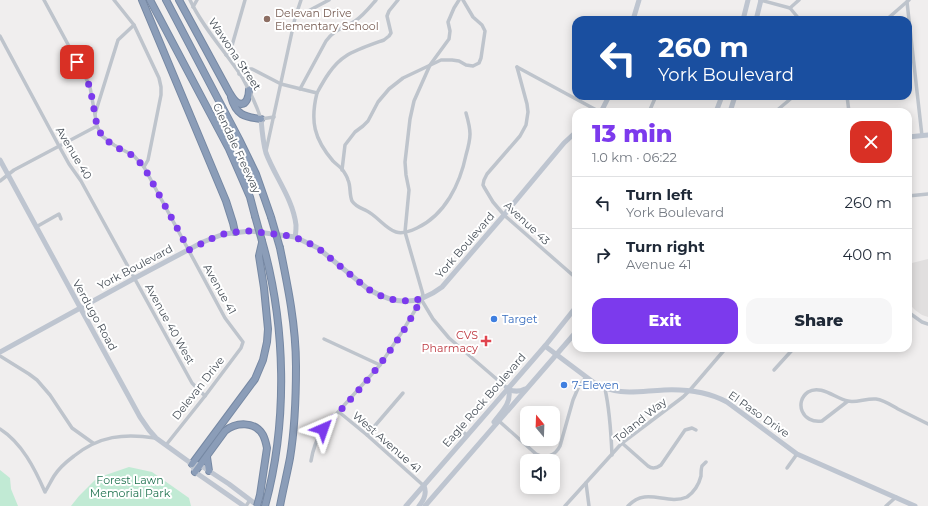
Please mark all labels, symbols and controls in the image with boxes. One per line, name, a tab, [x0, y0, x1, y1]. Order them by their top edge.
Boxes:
place label: Delevan Drive Elementary School	[275, 6, 379, 33]
marker: Delevan Drive Elementary School	[262, 14, 272, 24]
street label: Wawona Street	[206, 15, 265, 93]
text: 260 m	[658, 30, 749, 64]
icon: left	[592, 32, 644, 84]
pin	[60, 45, 94, 79]
icon: arrive	[66, 51, 88, 73]
text: York Boulevard	[658, 64, 794, 86]
street label: Glendale Freeway	[210, 101, 264, 195]
text: 13 min	[592, 119, 672, 148]
button: close	[850, 121, 892, 163]
street label: Avenue 40	[53, 124, 95, 182]
text: 1.0 km · 06:22	[592, 149, 677, 165]
text: Turn left	[626, 185, 693, 204]
icon: left	[592, 192, 614, 214]
text: 260 m	[845, 193, 892, 212]
street label: Avenue 43	[501, 198, 553, 248]
text: York Boulevard	[626, 204, 724, 220]
street label: York Boulevard	[432, 209, 498, 281]
text: Turn right	[626, 237, 705, 256]
street label: York Boulevard	[95, 241, 175, 293]
icon: right	[592, 244, 614, 266]
text: 400 m	[842, 245, 892, 264]
text: Avenue 41	[626, 256, 691, 272]
street label: Avenue 41	[200, 261, 240, 317]
street label: Verdugo Road	[70, 277, 120, 353]
street label: Avenue 40 West	[142, 281, 198, 367]
button: Exit	[592, 298, 738, 344]
button: Share	[746, 298, 892, 344]
place label: Target	[502, 312, 538, 326]
marker: Target	[489, 314, 499, 324]
place label: CVS Pharmacy	[422, 328, 478, 355]
marker: CVS Pharmacy	[481, 336, 491, 346]
street label: Eagle Rock Boulevard	[439, 350, 529, 450]
street label: Delevan Drive	[169, 353, 227, 422]
place label: 7-Eleven	[572, 378, 619, 392]
marker: 7-Eleven	[559, 380, 569, 390]
street label: El Paso Drive	[726, 388, 793, 440]
street label: Toland Way	[611, 394, 669, 445]
north arrow	[520, 406, 560, 446]
map controls	[520, 406, 560, 494]
position arrow	[302, 408, 344, 450]
street label: West Avenue 41	[350, 408, 424, 476]
button: sound	[520, 454, 560, 494]
park label: Forest Lawn Memorial Park	[90, 473, 171, 500]

